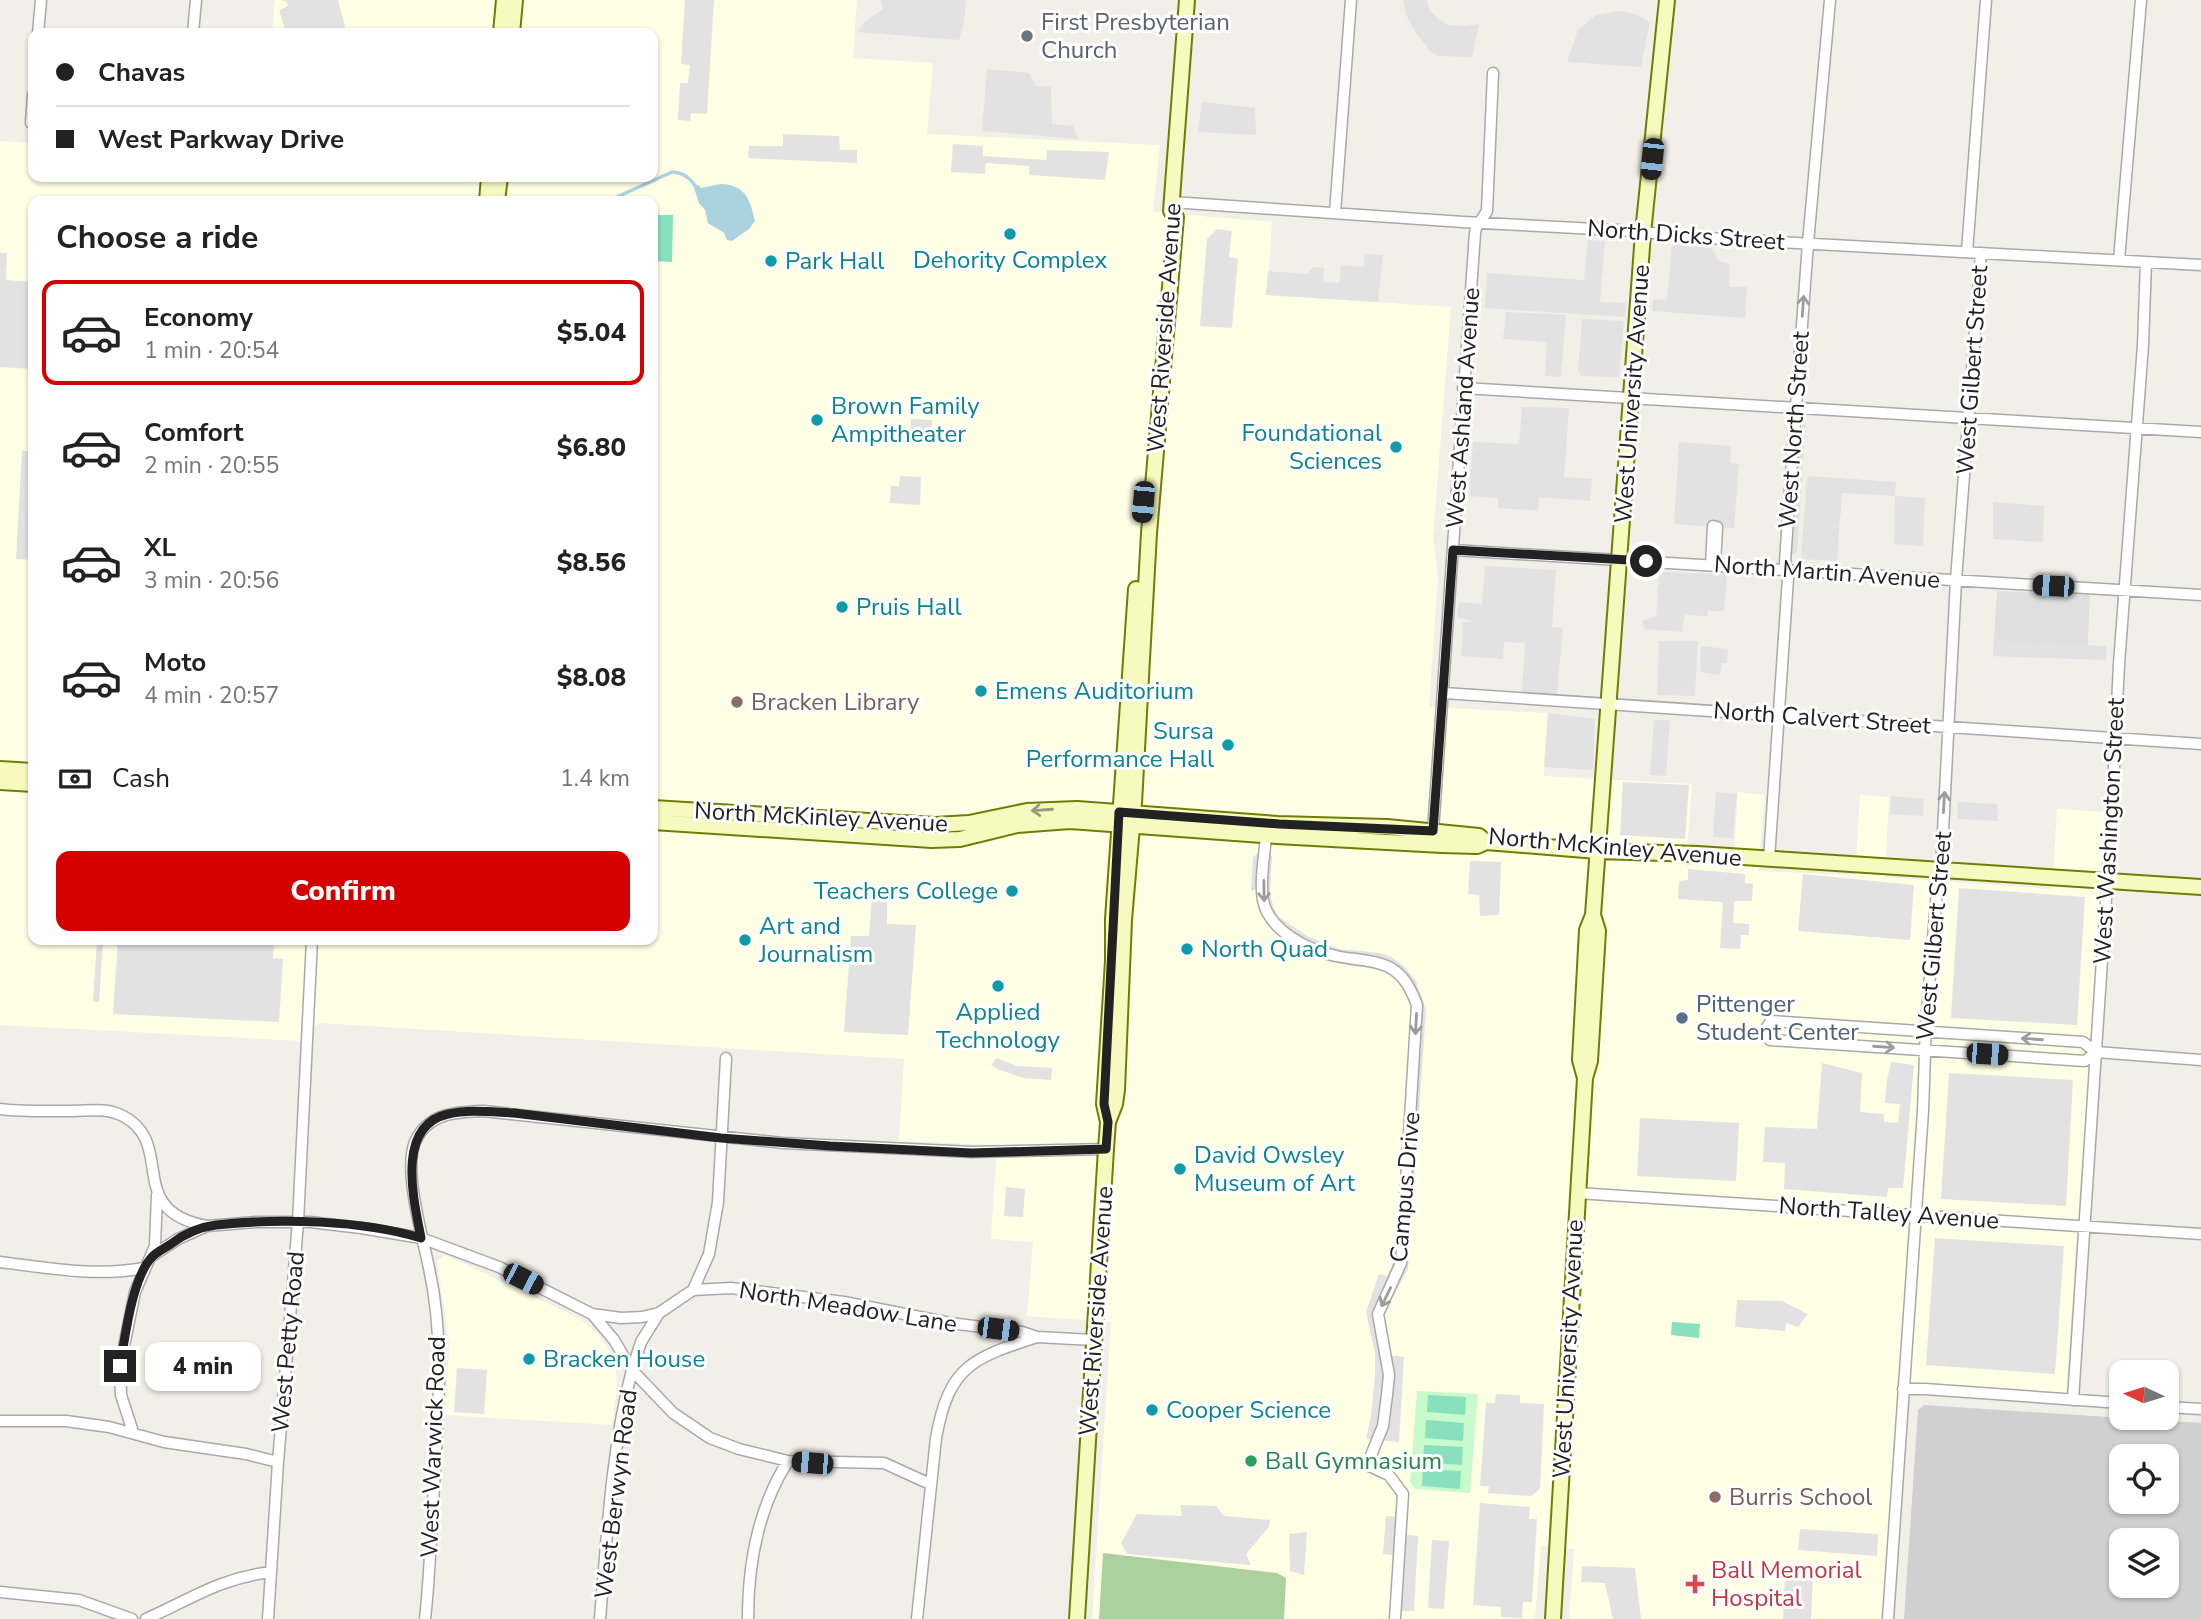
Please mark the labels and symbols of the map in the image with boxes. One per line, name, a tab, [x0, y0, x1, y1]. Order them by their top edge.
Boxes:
place label: First Presbyterian Church	[1041, 6, 1230, 66]
marker: First Presbyterian Church	[1019, 28, 1035, 44]
car	[1640, 137, 1665, 181]
street label: West Riverside Avenue	[1139, 202, 1189, 454]
street label: North Dicks Street	[1586, 212, 1786, 258]
marker: Dehority Complex	[1002, 226, 1018, 242]
place label: Dehority Complex	[913, 244, 1108, 276]
place label: Park Hall	[785, 245, 884, 277]
marker: Park Hall	[763, 253, 779, 269]
street label: West University Avenue	[1607, 263, 1657, 525]
street label: West Gilbert Street	[1949, 264, 1995, 476]
street label: West Ashland Avenue	[1439, 286, 1487, 530]
one-way arrow	[1797, 295, 1810, 318]
street label: West North Street	[1771, 330, 1817, 530]
place label: Brown Family Ampitheater	[831, 390, 980, 450]
marker: Brown Family Ampitheater	[809, 412, 825, 428]
place label: Foundational Sciences	[1241, 417, 1382, 477]
marker: Foundational Sciences	[1388, 439, 1404, 455]
car	[1131, 480, 1156, 524]
route start	[1630, 545, 1662, 577]
street label: North Martin Avenue	[1713, 548, 1941, 596]
car	[2032, 574, 2075, 598]
place label: Pruis Hall	[856, 591, 961, 623]
marker: Pruis Hall	[834, 599, 850, 615]
place label: Emens Auditorium	[995, 675, 1194, 707]
marker: Emens Auditorium	[973, 683, 989, 699]
place label: Bracken Library	[751, 686, 920, 718]
marker: Bracken Library	[729, 694, 745, 710]
street label: North Calvert Street	[1712, 694, 1932, 742]
street label: West Washington Street	[2086, 696, 2132, 965]
place label: Sursa Performance Hall	[1026, 715, 1214, 775]
marker: Sursa Performance Hall	[1220, 737, 1236, 753]
one-way arrow	[1938, 791, 1951, 814]
street label: North McKinley Avenue	[693, 794, 949, 840]
one-way arrow	[1031, 804, 1054, 817]
street label: North McKinley Avenue	[1487, 820, 1743, 874]
street label: West Gilbert Street	[1909, 829, 1959, 1042]
place label: Teachers College	[814, 875, 998, 907]
one-way arrow	[1257, 879, 1270, 902]
marker: Teachers College	[1004, 883, 1020, 899]
place label: Art and Journalism	[758, 910, 873, 970]
marker: Art and Journalism	[737, 932, 753, 948]
place label: North Quad	[1201, 933, 1328, 965]
marker: North Quad	[1179, 941, 1195, 957]
marker: Applied Technology	[990, 978, 1006, 994]
place label: Pittenger Student Center	[1696, 988, 1859, 1048]
place label: Applied Technology	[936, 996, 1061, 1056]
marker: Pittenger Student Center	[1674, 1010, 1690, 1026]
one-way arrow	[1410, 1012, 1423, 1035]
one-way arrow	[2021, 1032, 2043, 1045]
one-way arrow	[1873, 1041, 1896, 1054]
car	[1966, 1042, 2009, 1066]
street label: Campus Drive	[1382, 1110, 1428, 1264]
place label: David Owsley Museum of Art	[1194, 1139, 1356, 1199]
marker: David Owsley Museum of Art	[1172, 1161, 1188, 1177]
street label: West Riverside Avenue	[1071, 1185, 1121, 1437]
street label: North Talley Avenue	[1778, 1189, 2000, 1237]
street label: West University Avenue	[1545, 1218, 1591, 1480]
street label: West Petty Road	[264, 1250, 312, 1434]
car	[500, 1260, 547, 1298]
street label: North Meadow Lane	[737, 1274, 959, 1340]
one-way arrow	[1379, 1286, 1392, 1307]
car	[976, 1316, 1021, 1342]
street label: West Warwick Road	[413, 1336, 453, 1558]
callout: 4 min	[144, 1342, 260, 1390]
place label: Bracken House	[543, 1343, 705, 1375]
route end	[104, 1350, 136, 1382]
marker: Bracken House	[521, 1351, 537, 1367]
north arrow	[2109, 1360, 2179, 1430]
street label: West Berwyn Road	[587, 1387, 645, 1601]
place label: Cooper Science	[1166, 1394, 1331, 1426]
marker: Cooper Science	[1144, 1402, 1160, 1418]
place label: Ball Gymnasium	[1265, 1445, 1442, 1477]
car	[791, 1451, 834, 1475]
marker: Ball Gymnasium	[1243, 1453, 1259, 1469]
place label: Burris School	[1729, 1481, 1872, 1513]
marker: Burris School	[1707, 1489, 1723, 1505]
place label: Ball Memorial Hospital	[1711, 1554, 1861, 1614]
marker: Ball Memorial Hospital	[1685, 1574, 1705, 1594]

